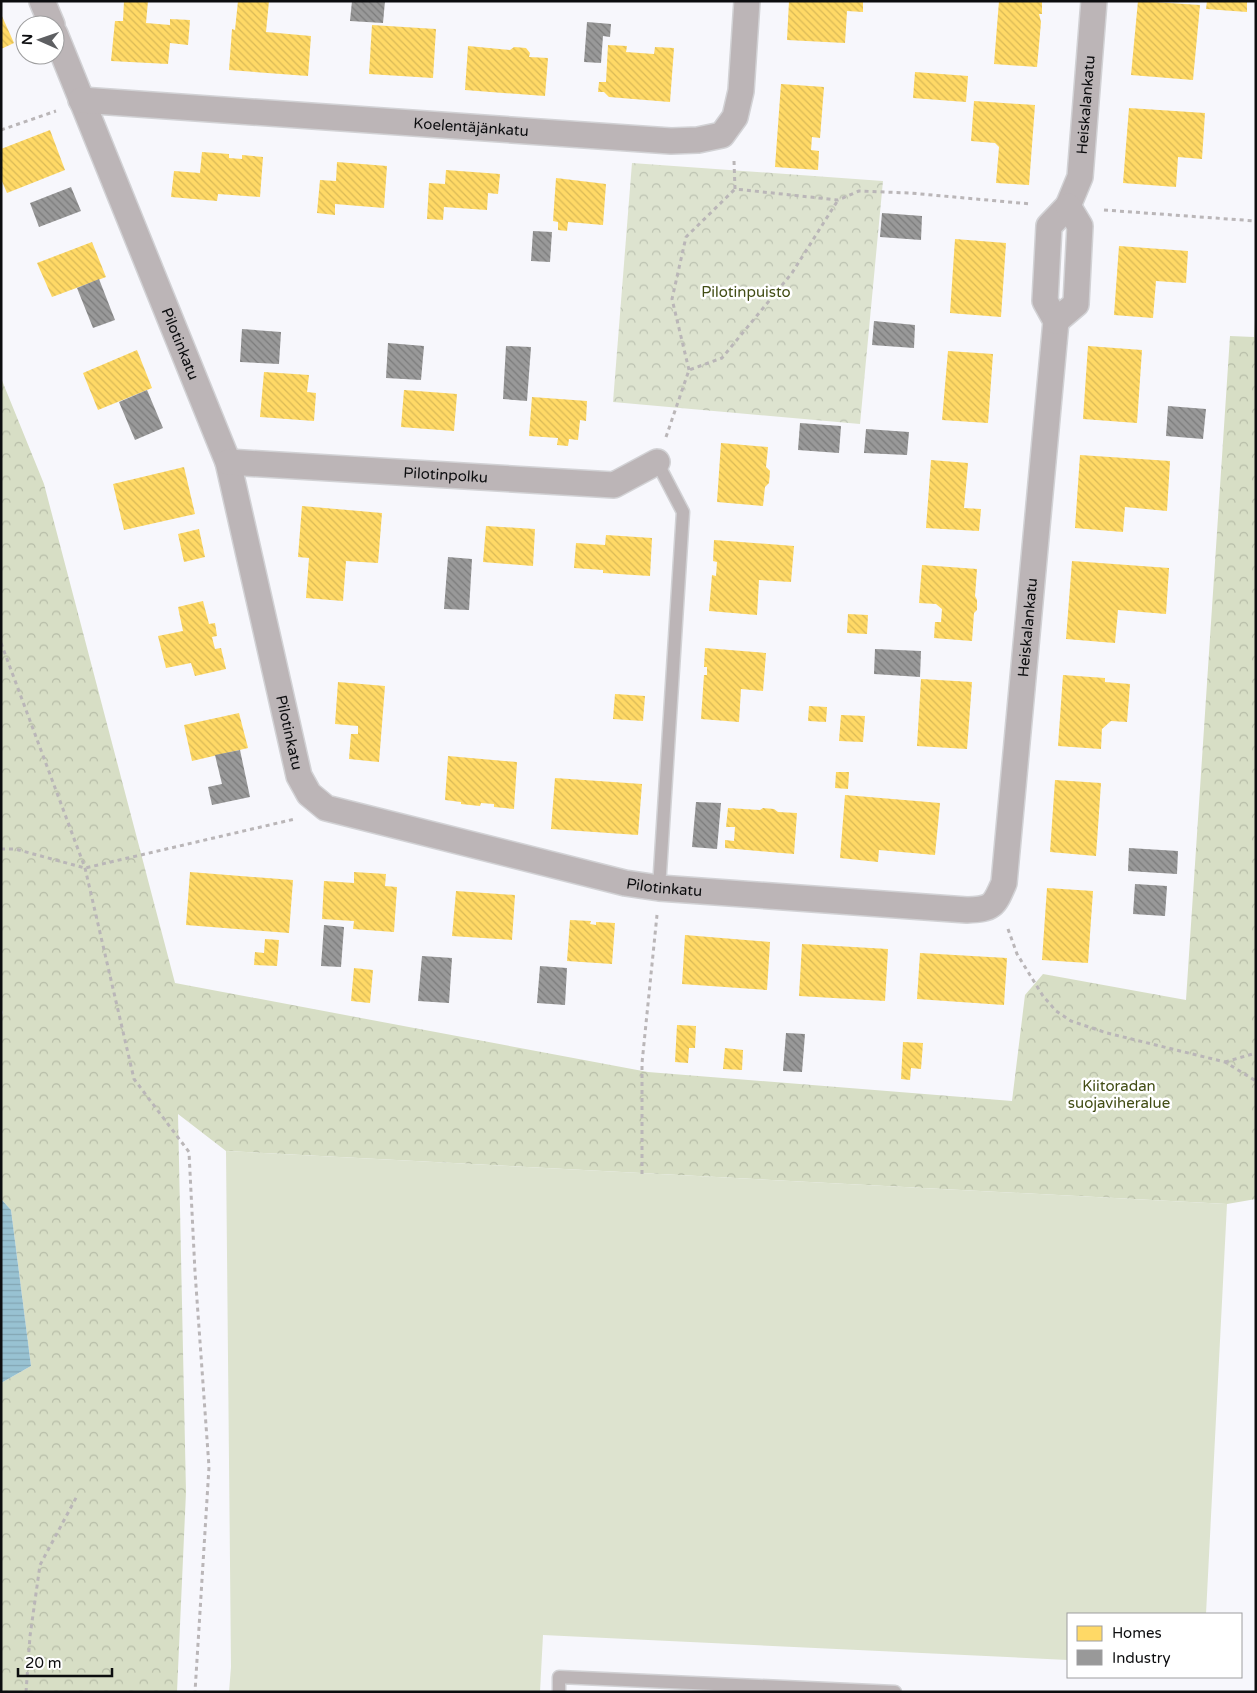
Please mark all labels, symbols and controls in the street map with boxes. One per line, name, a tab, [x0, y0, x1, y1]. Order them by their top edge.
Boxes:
north arrow	[15, 15, 65, 65]
text: N	[19, 34, 36, 45]
street label: Heiskalankatu	[1073, 55, 1099, 155]
street label: Koelentäjänkatu	[413, 114, 529, 140]
park label: Pilotinpuisto	[701, 283, 791, 301]
street label: Pilotinkatu	[158, 305, 203, 382]
street label: Pilotinpolku	[403, 463, 488, 486]
street label: Heiskalankatu	[1014, 577, 1041, 678]
street label: Pilotinkatu	[272, 693, 306, 772]
street label: Pilotinkatu	[625, 874, 703, 900]
park label: Kiitoradan suojaviheralue	[1068, 1077, 1170, 1112]
legend	[1067, 1613, 1242, 1678]
text: Homes	[1112, 1624, 1162, 1642]
scale bar	[18, 1646, 111, 1678]
text: Industry	[1112, 1649, 1171, 1667]
text: 20 m	[25, 1654, 62, 1672]

